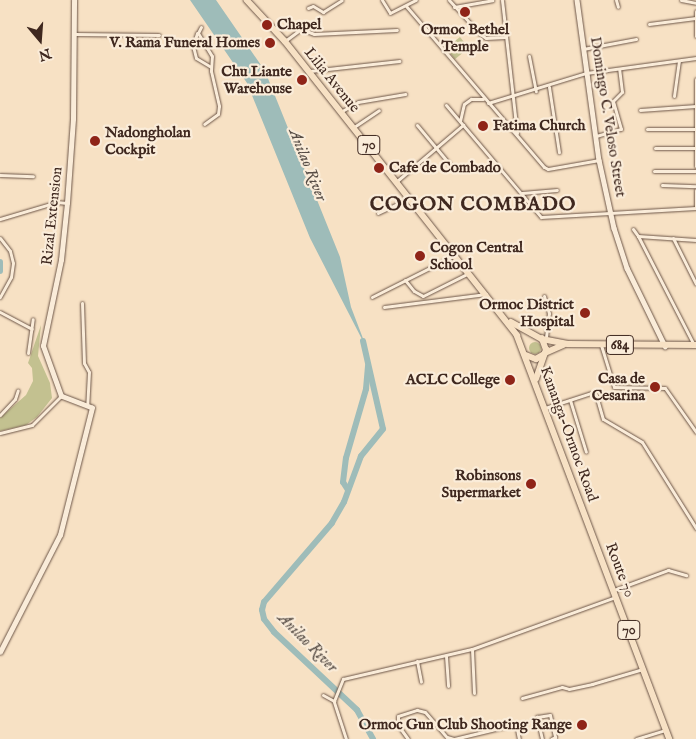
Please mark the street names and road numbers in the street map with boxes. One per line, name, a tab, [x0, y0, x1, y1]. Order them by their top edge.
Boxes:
street label: Domingo C. Veloso Street	[586, 35, 630, 199]
street label: Lilia Avenue	[300, 44, 364, 116]
road number: 70	[356, 134, 382, 156]
street label: Rizal Extension	[38, 166, 66, 266]
road number: 684	[605, 334, 635, 356]
street label: Kananga-Ormoc Road	[536, 364, 602, 504]
street label: Route 70	[601, 540, 639, 600]
road number: 70	[616, 618, 642, 642]

